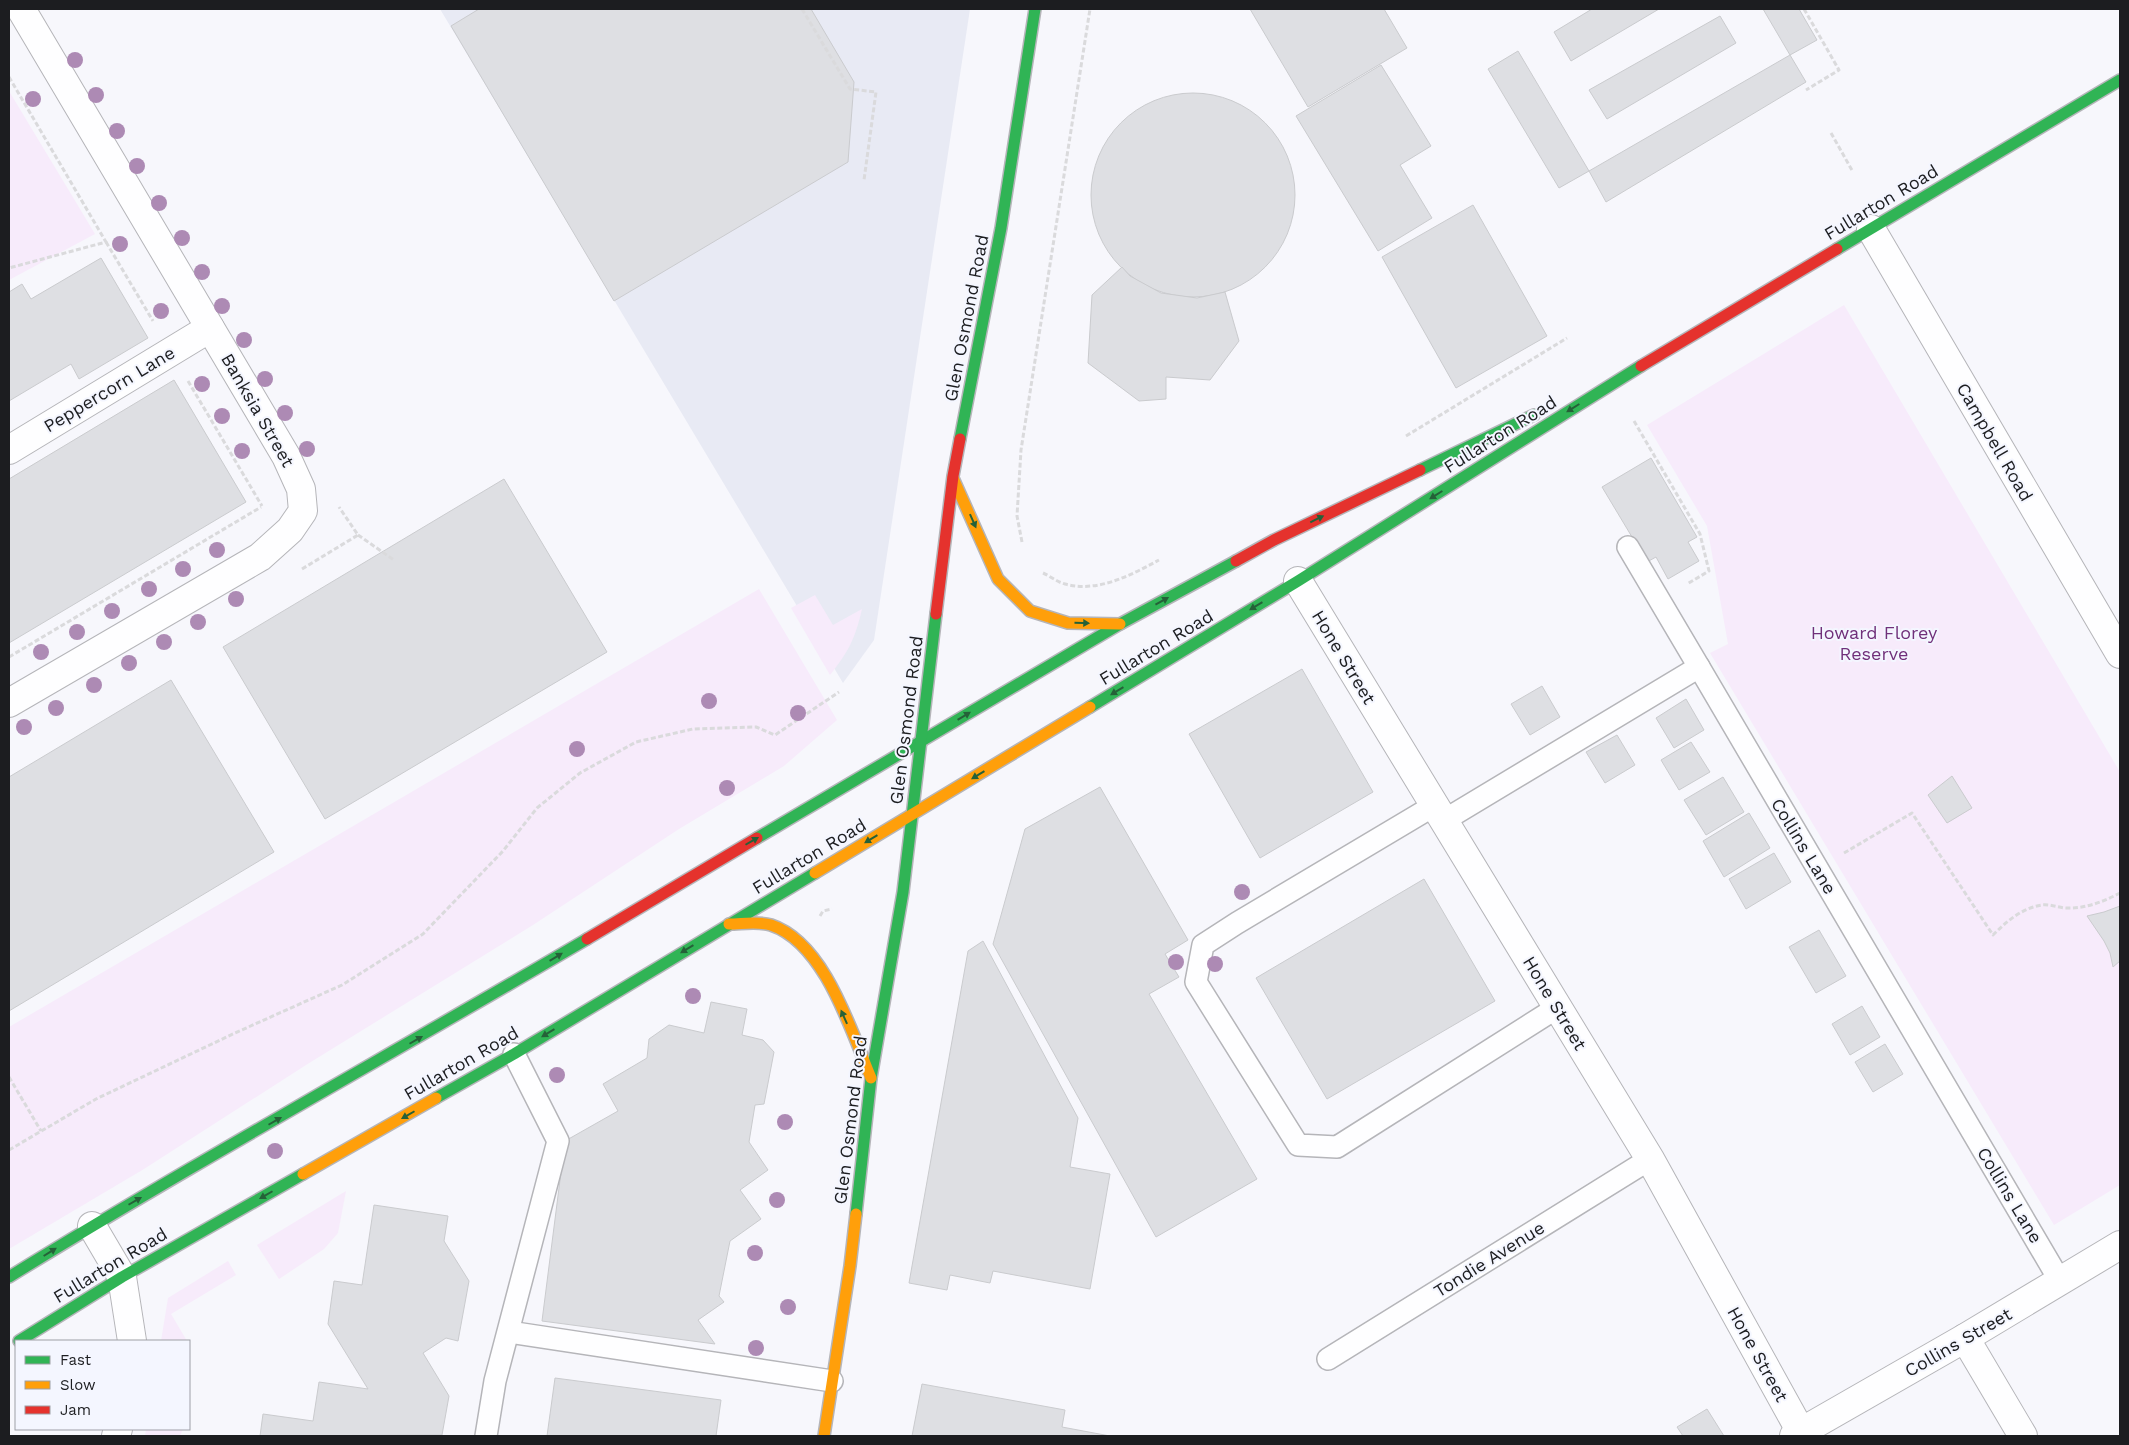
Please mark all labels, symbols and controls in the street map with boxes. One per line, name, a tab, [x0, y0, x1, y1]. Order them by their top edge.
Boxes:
street label: Fullarton Road	[1820, 160, 1942, 244]
street label: Glen Osmond Road	[940, 233, 992, 403]
street label: Peppercorn Lane	[40, 342, 178, 436]
street label: Banksia Street	[217, 350, 299, 471]
street label: Campbell Road	[1953, 379, 2037, 505]
street label: Fullarton Road	[1440, 391, 1560, 477]
one-way arrow	[1567, 404, 1580, 413]
one-way arrow	[1429, 490, 1442, 499]
one-way arrow	[969, 514, 977, 528]
one-way arrow	[1310, 515, 1325, 523]
one-way arrow	[1155, 597, 1170, 605]
one-way arrow	[1250, 602, 1263, 611]
street label: Fullarton Road	[1095, 605, 1217, 689]
street label: Hone Street	[1308, 606, 1380, 708]
one-way arrow	[1074, 620, 1090, 628]
park label: Howard Florey Reserve	[1811, 622, 1938, 664]
street label: Glen Osmond Road	[885, 635, 927, 805]
one-way arrow	[1111, 686, 1124, 695]
one-way arrow	[957, 712, 970, 721]
one-way arrow	[972, 770, 985, 779]
street label: Collins Lane	[1767, 794, 1841, 898]
street label: Fullarton Road	[748, 814, 870, 898]
one-way arrow	[865, 835, 878, 844]
one-way arrow	[745, 837, 758, 846]
one-way arrow	[681, 945, 694, 954]
one-way arrow	[550, 952, 563, 961]
street label: Hone Street	[1519, 952, 1591, 1054]
one-way arrow	[840, 1010, 848, 1024]
street label: Fullarton Road	[400, 1022, 522, 1104]
one-way arrow	[542, 1029, 555, 1038]
one-way arrow	[410, 1035, 423, 1044]
street label: Glen Osmond Road	[829, 1035, 871, 1205]
one-way arrow	[401, 1110, 414, 1119]
one-way arrow	[269, 1116, 282, 1125]
street label: Collins Lane	[1973, 1143, 2047, 1247]
one-way arrow	[259, 1191, 274, 1199]
one-way arrow	[128, 1197, 141, 1206]
street label: Tondie Avenue	[1430, 1217, 1548, 1301]
street label: Fullarton Road	[49, 1223, 171, 1307]
one-way arrow	[44, 1247, 57, 1256]
street label: Hone Street	[1723, 1303, 1793, 1406]
street label: Collins Street	[1901, 1303, 2016, 1381]
legend	[15, 1340, 190, 1430]
text: Fast	[60, 1351, 92, 1369]
text: Slow	[60, 1376, 96, 1394]
text: Jam	[60, 1401, 91, 1419]

